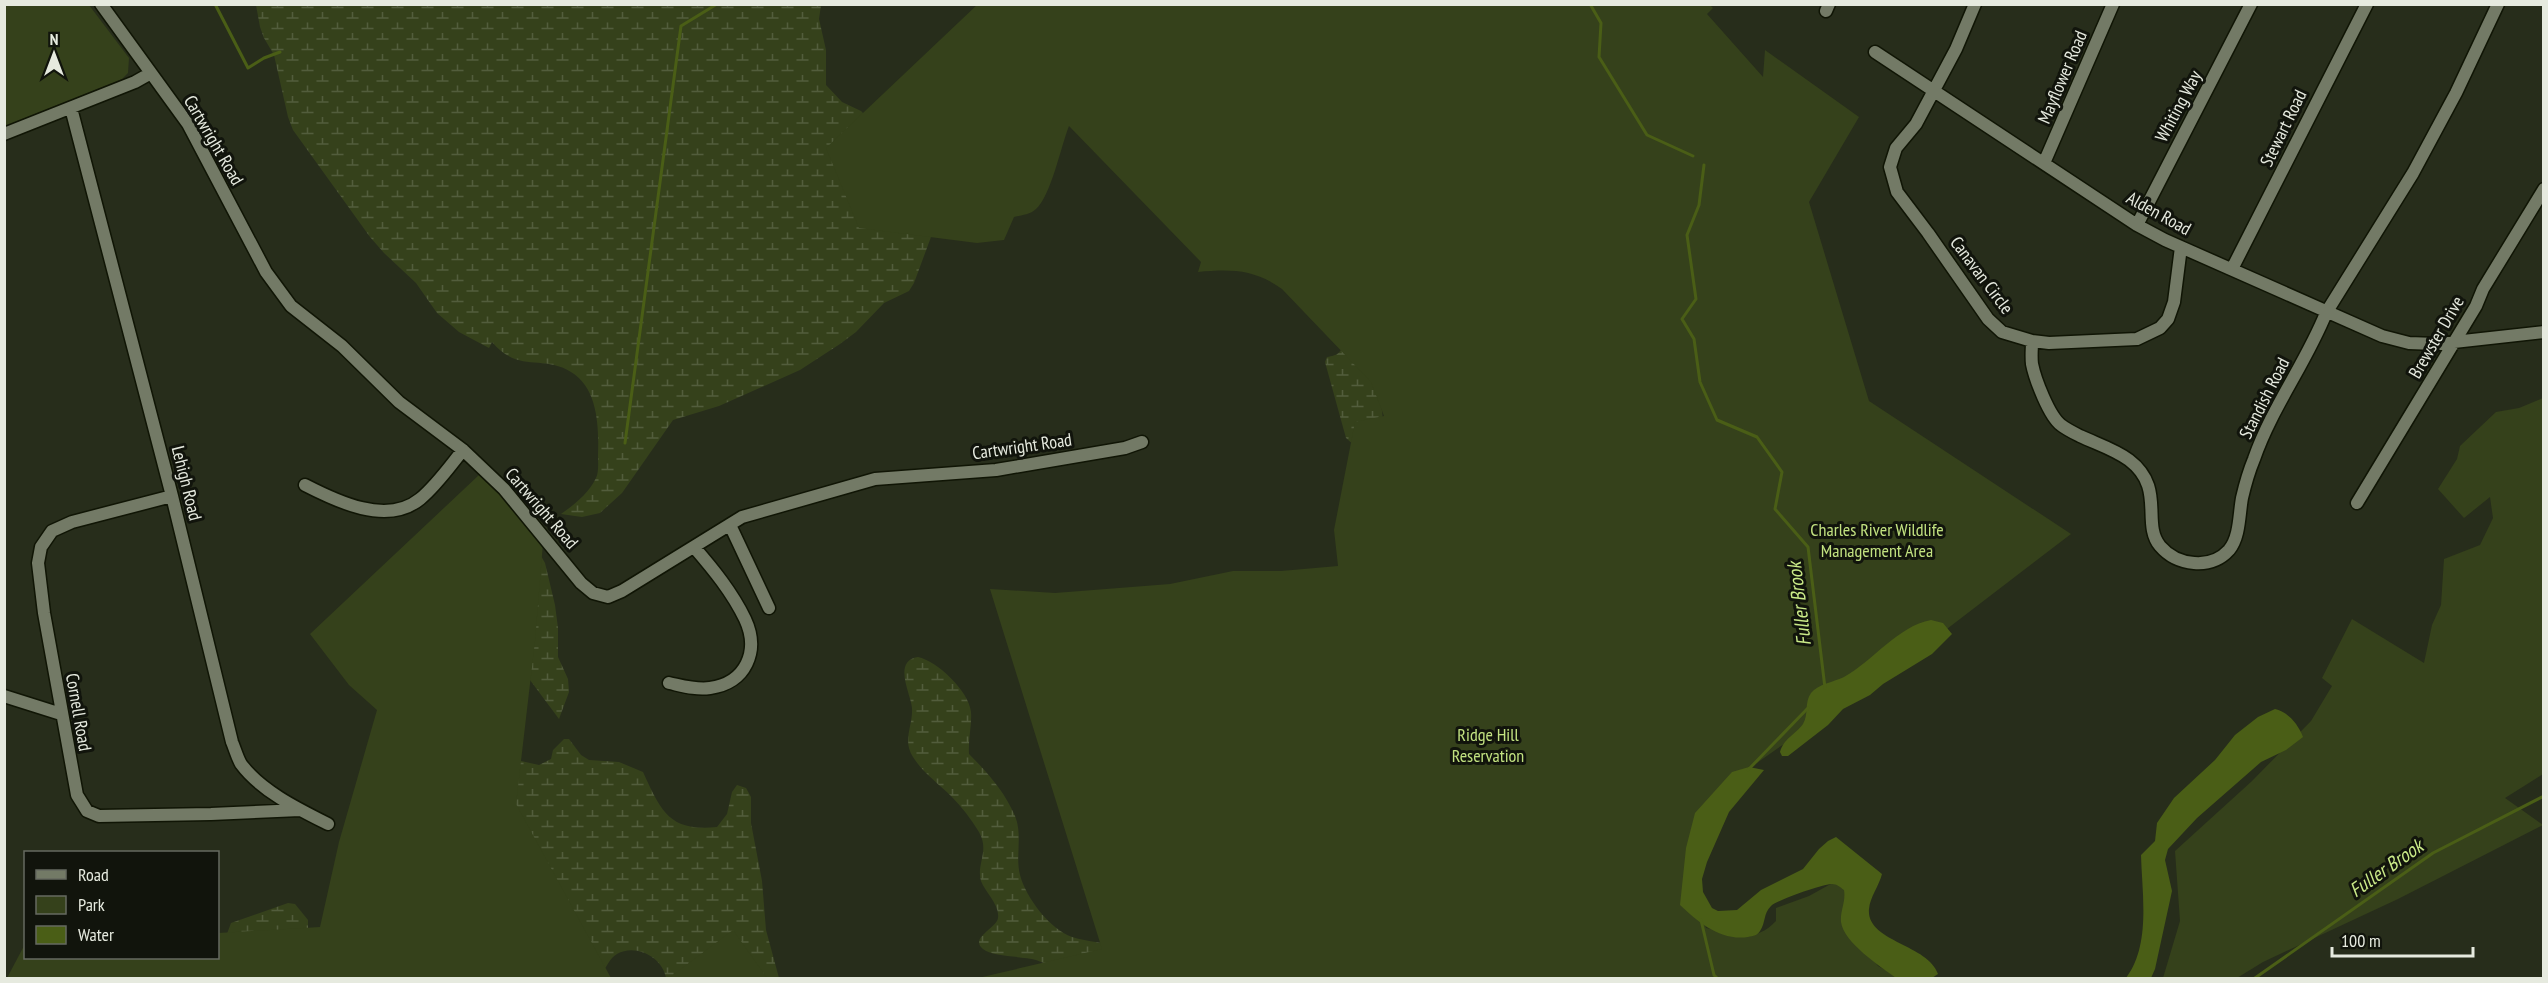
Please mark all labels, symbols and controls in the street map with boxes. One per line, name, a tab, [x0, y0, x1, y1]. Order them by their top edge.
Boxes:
north arrow	[24, 24, 84, 84]
street label: Mayflower Road	[2032, 27, 2092, 127]
text: N	[50, 29, 58, 49]
street label: Whiting Way	[2150, 66, 2206, 146]
street label: Stewart Road	[2255, 86, 2311, 170]
street label: Cartwright Road	[179, 91, 249, 189]
street label: Alden Road	[2123, 186, 2195, 240]
street label: Canavan Circle	[1945, 232, 2019, 318]
street label: Brewster Drive	[2403, 292, 2469, 382]
street label: Standish Road	[2234, 354, 2294, 442]
street label: Cartwright Road	[971, 428, 1073, 464]
street label: Lehigh Road	[167, 443, 207, 523]
street label: Cartwright Road	[500, 463, 584, 553]
park label: Charles River Wildlife Management Area	[1810, 518, 1944, 562]
water label: Fuller Brook	[1781, 558, 1817, 647]
street label: Cornell Road	[61, 671, 97, 753]
park label: Ridge Hill Reservation	[1452, 723, 1524, 767]
water label: Fuller Brook	[2344, 832, 2430, 903]
legend	[24, 851, 219, 959]
text: Road	[78, 863, 109, 886]
text: Park	[78, 893, 105, 916]
scale bar	[2332, 920, 2473, 958]
text: Water	[78, 923, 114, 946]
text: 100 m	[2341, 929, 2381, 952]

